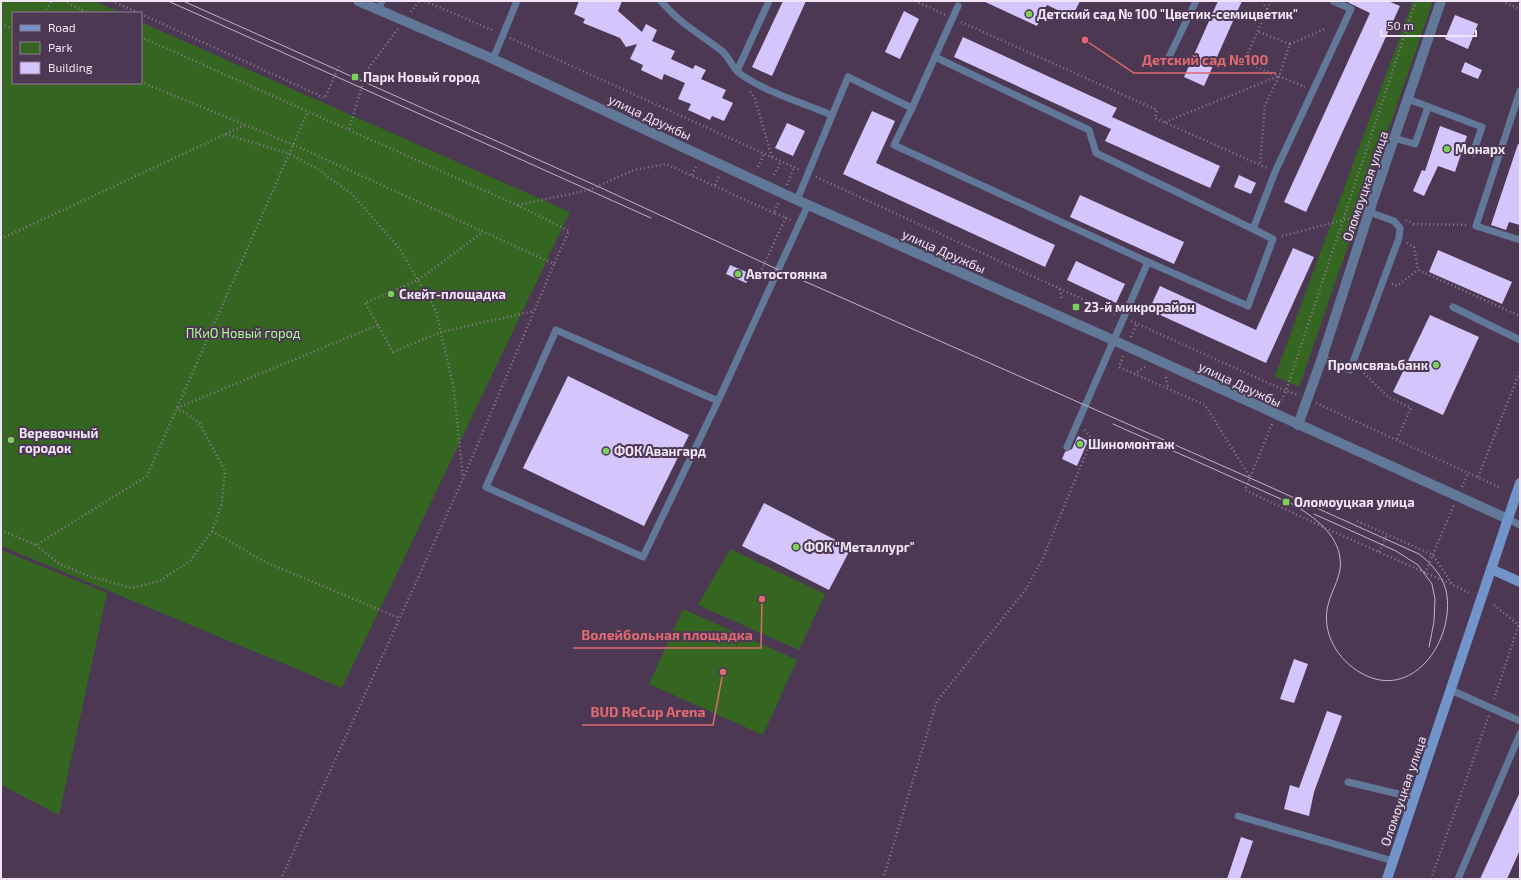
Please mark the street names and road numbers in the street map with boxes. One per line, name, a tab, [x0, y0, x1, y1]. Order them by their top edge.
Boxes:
street label: улица Дружбы	[606, 91, 694, 143]
street label: Оломоуцкая улица	[1339, 129, 1391, 243]
street label: улица Дружбы	[900, 225, 988, 277]
street label: улица Дружбы	[1196, 358, 1284, 410]
street label: Оломоуцкая улица	[1377, 734, 1429, 848]

